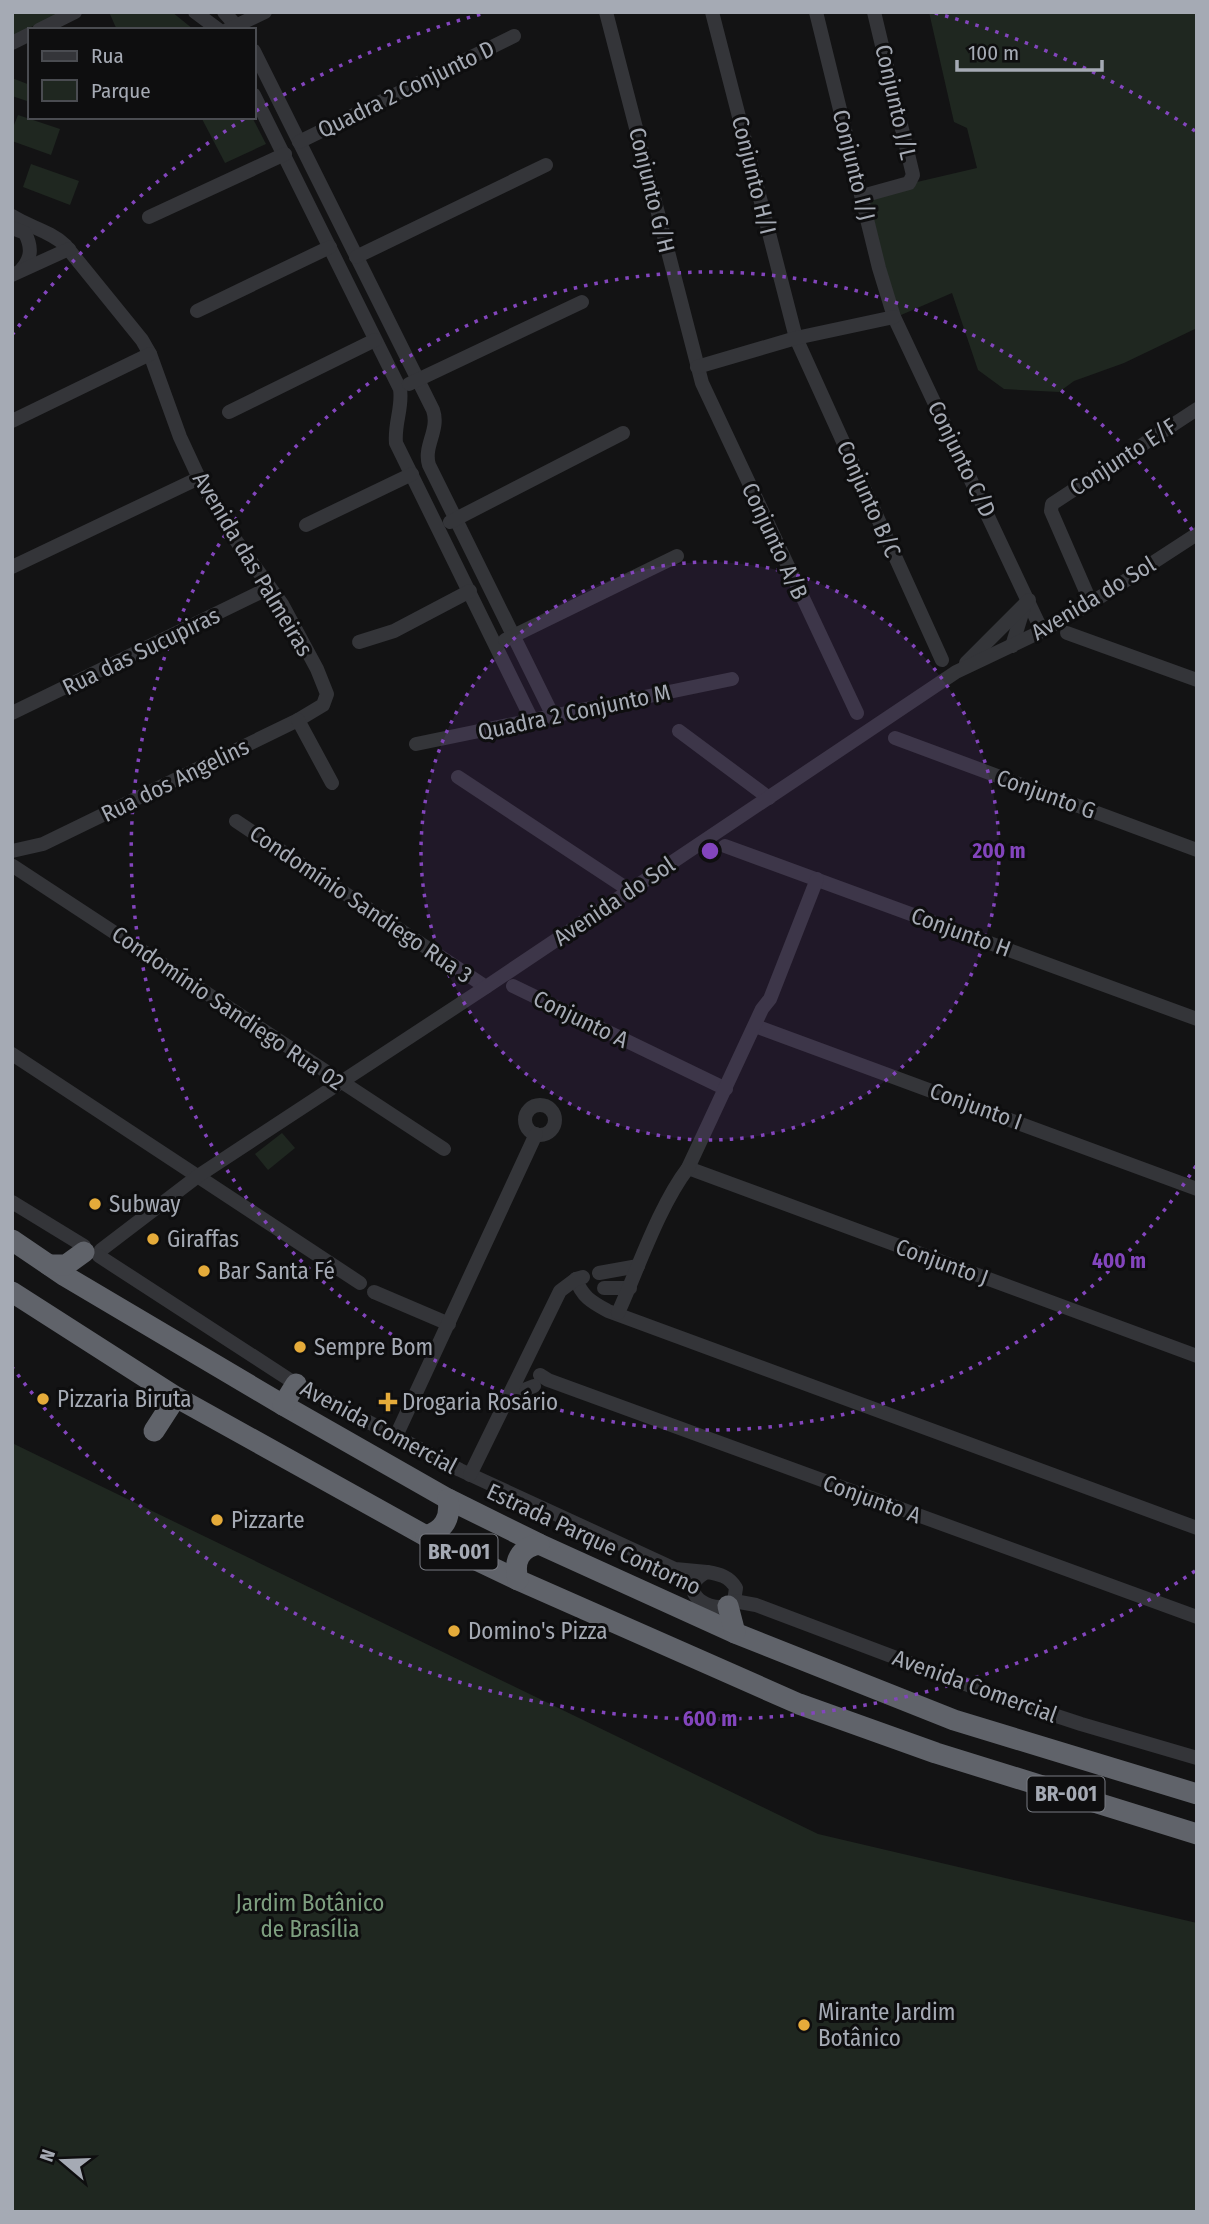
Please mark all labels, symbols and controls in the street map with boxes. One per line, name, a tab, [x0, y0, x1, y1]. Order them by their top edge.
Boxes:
legend	[28, 28, 256, 119]
scale bar	[957, 28, 1102, 72]
street label: Quadra 2 Conjunto D	[313, 34, 499, 144]
text: 100 m	[968, 40, 1019, 66]
street label: Conjunto J/L	[869, 42, 923, 162]
text: Rua	[91, 43, 124, 69]
text: Parque	[91, 78, 151, 104]
street label: Conjunto I/J	[827, 107, 881, 223]
street label: Conjunto H/I	[726, 113, 782, 237]
street label: Conjunto G/H	[623, 125, 681, 255]
street label: Conjunto C/D	[922, 396, 1002, 522]
street label: Conjunto E/F	[1064, 412, 1182, 502]
street label: Conjunto B/C	[831, 436, 907, 562]
street label: Avenida das Palmeiras	[187, 467, 319, 661]
street label: Conjunto A/B	[736, 478, 814, 604]
street label: Avenida do Sol	[1026, 550, 1160, 646]
street label: Rua das Sucupiras	[58, 601, 224, 701]
street label: Quadra 2 Conjunto M	[475, 678, 673, 746]
street label: Rua dos Angelins	[97, 732, 254, 828]
street label: Conjunto G	[993, 763, 1099, 825]
street label: Condomínio Sandiego Rua 3	[244, 819, 478, 989]
text: 200 m	[971, 838, 1026, 864]
centre of rings	[698, 839, 722, 863]
street label: Avenida do Sol	[548, 850, 680, 952]
street label: Conjunto H	[907, 901, 1015, 963]
street label: Condomínio Sandiego Rua 02	[107, 920, 349, 1096]
street label: Conjunto A	[529, 984, 633, 1054]
street label: Conjunto I	[926, 1076, 1026, 1136]
place label: Subway	[109, 1190, 181, 1218]
marker: Subway	[87, 1196, 103, 1212]
place label: Giraffas	[167, 1225, 239, 1253]
marker: Giraffas	[145, 1231, 161, 1247]
street label: Conjunto J	[892, 1232, 992, 1292]
text: 400 m	[1092, 1248, 1146, 1274]
place label: Bar Santa Fé	[218, 1257, 335, 1285]
marker: Bar Santa Fé	[196, 1263, 212, 1279]
place label: Sempre Bom	[314, 1333, 433, 1361]
marker: Sempre Bom	[292, 1339, 308, 1355]
street label: Avenida Comercial	[296, 1374, 462, 1480]
place label: Pizzaria Biruta	[57, 1385, 192, 1413]
place label: Drogaria Rosário	[402, 1388, 558, 1416]
marker: Pizzaria Biruta	[35, 1391, 51, 1407]
marker: Drogaria Rosário	[380, 1394, 396, 1410]
street label: Conjunto A	[819, 1468, 925, 1530]
street label: Estrada Parque Contorno	[482, 1477, 706, 1601]
place label: Pizzarte	[231, 1506, 305, 1534]
marker: Pizzarte	[209, 1512, 225, 1528]
road number: BR-001	[420, 1534, 498, 1570]
place label: Domino's Pizza	[468, 1617, 608, 1645]
marker: Domino's Pizza	[446, 1623, 462, 1639]
street label: Avenida Comercial	[889, 1643, 1061, 1729]
text: 600 m	[683, 1706, 737, 1732]
road number: BR-001	[1028, 1776, 1104, 1812]
park label: Jardim Botânico de Brasília	[236, 1889, 384, 1943]
place label: Mirante Jardim Botânico	[818, 1998, 956, 2052]
marker: Mirante Jardim Botânico	[796, 2017, 812, 2033]
north arrow	[28, 2126, 98, 2196]
text: N	[35, 2146, 60, 2165]

